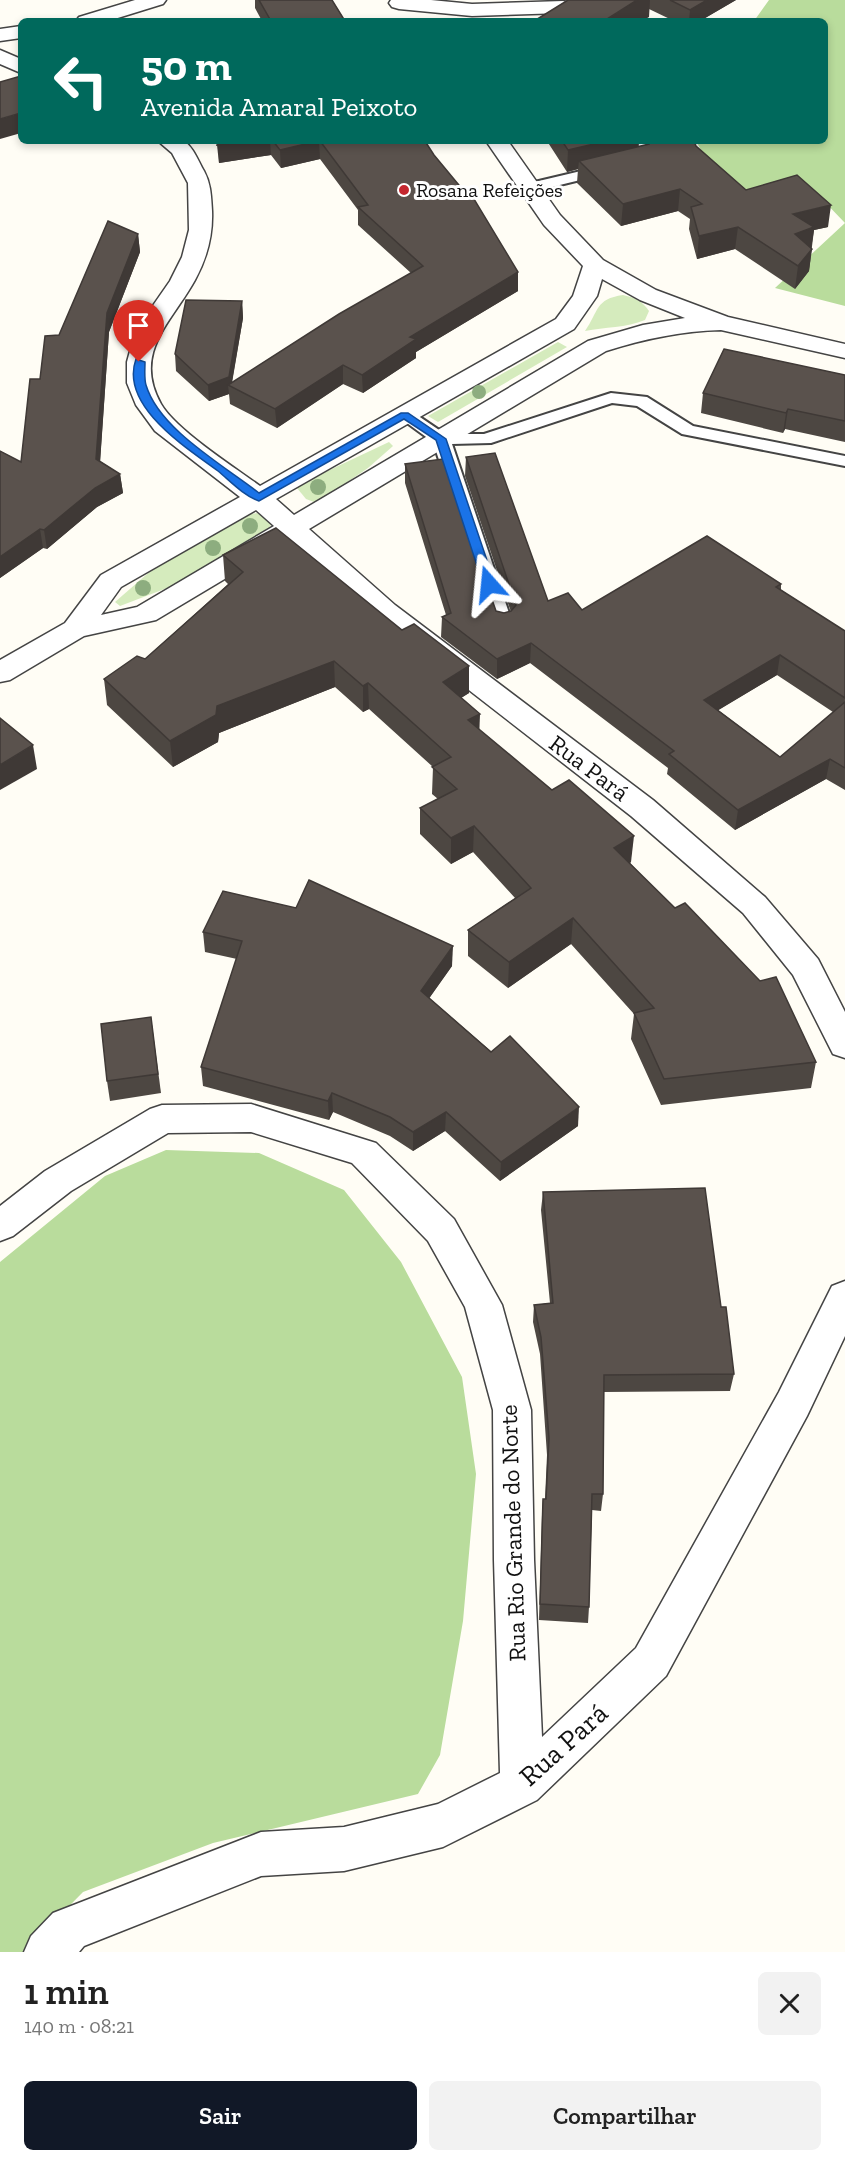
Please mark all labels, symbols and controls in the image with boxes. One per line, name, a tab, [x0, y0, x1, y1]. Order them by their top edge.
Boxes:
text: 50 m	[141, 40, 232, 91]
icon: left	[42, 42, 120, 120]
text: Avenida Amaral Peixoto	[141, 91, 417, 123]
place label: Rosana Refeições	[416, 178, 563, 202]
marker: Rosana Refeições	[397, 183, 411, 197]
pin	[113, 300, 164, 362]
icon: arrive	[122, 309, 155, 342]
position arrow	[457, 552, 521, 616]
street label: Rua Pará	[544, 728, 635, 807]
street label: Rua Rio Grande do Norte	[494, 1404, 531, 1662]
street label: Rua Pará	[512, 1696, 615, 1793]
text: 1 min	[24, 1970, 109, 2013]
button: close	[758, 1972, 821, 2035]
text: 140 m · 08:21	[24, 2014, 134, 2038]
button: Sair	[24, 2081, 417, 2150]
button: Compartilhar	[429, 2081, 821, 2150]

